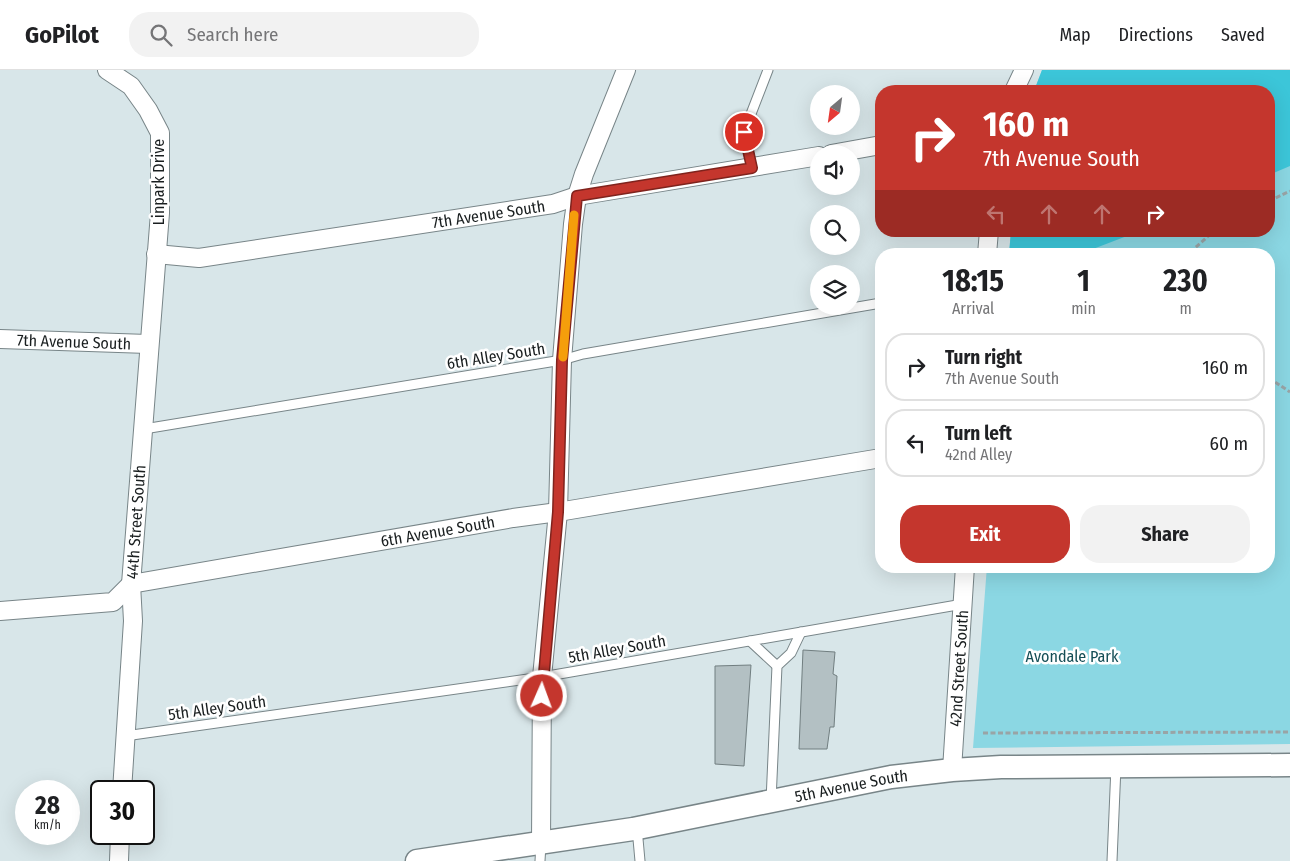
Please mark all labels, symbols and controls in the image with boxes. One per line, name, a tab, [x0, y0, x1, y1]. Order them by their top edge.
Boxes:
search box	[129, 12, 479, 57]
text: GoPilot	[25, 21, 99, 49]
icon: search	[147, 21, 175, 49]
text: Search here	[187, 23, 279, 46]
text: Map	[1059, 24, 1091, 46]
text: Directions	[1119, 24, 1193, 46]
text: Saved	[1221, 24, 1265, 46]
north arrow	[810, 85, 860, 135]
map controls	[810, 85, 860, 315]
text: 160 m	[983, 103, 1069, 145]
icon: right	[900, 105, 965, 170]
pin	[723, 111, 765, 153]
icon: arrive	[730, 118, 758, 146]
street label: Linpark Drive	[149, 139, 168, 225]
button: sound	[810, 145, 860, 195]
text: 7th Avenue South	[983, 145, 1140, 172]
street label: 7th Avenue South	[431, 196, 546, 232]
icon: left	[982, 200, 1010, 228]
icon: ahead	[1035, 200, 1063, 228]
icon: ahead	[1088, 200, 1116, 228]
icon: right	[1141, 200, 1169, 228]
button: search	[810, 205, 860, 255]
text: 18:15	[942, 263, 1004, 299]
text: 1	[1077, 263, 1090, 299]
text: 230	[1163, 263, 1208, 299]
button: layers	[810, 265, 860, 315]
text: Arrival	[952, 299, 994, 318]
text: min	[1071, 299, 1096, 318]
text: m	[1179, 299, 1192, 318]
street label: 7th Avenue South	[17, 330, 131, 353]
street label: 6th Alley South	[445, 339, 547, 373]
text: Turn right	[945, 346, 1022, 369]
icon: right	[902, 353, 930, 381]
text: 160 m	[1202, 356, 1248, 379]
text: 7th Avenue South	[945, 369, 1059, 388]
text: Turn left	[945, 422, 1012, 445]
icon: left	[902, 429, 930, 457]
text: 60 m	[1210, 432, 1248, 455]
text: 42nd Alley	[945, 445, 1012, 464]
street label: 44th Street South	[123, 464, 149, 580]
button: Exit	[900, 505, 1070, 563]
button: Share	[1080, 505, 1250, 563]
street label: 6th Avenue South	[379, 512, 496, 550]
street label: 42nd Street South	[945, 609, 972, 727]
street label: 5th Alley South	[567, 631, 667, 667]
park label: Avondale Park	[1026, 647, 1119, 666]
position arrow	[515, 669, 567, 721]
street label: 5th Alley South	[167, 692, 267, 724]
street label: 5th Avenue South	[793, 766, 909, 806]
speed limit sign: 30	[90, 780, 155, 845]
text: 28	[35, 791, 60, 821]
text: km/h	[34, 818, 61, 832]

